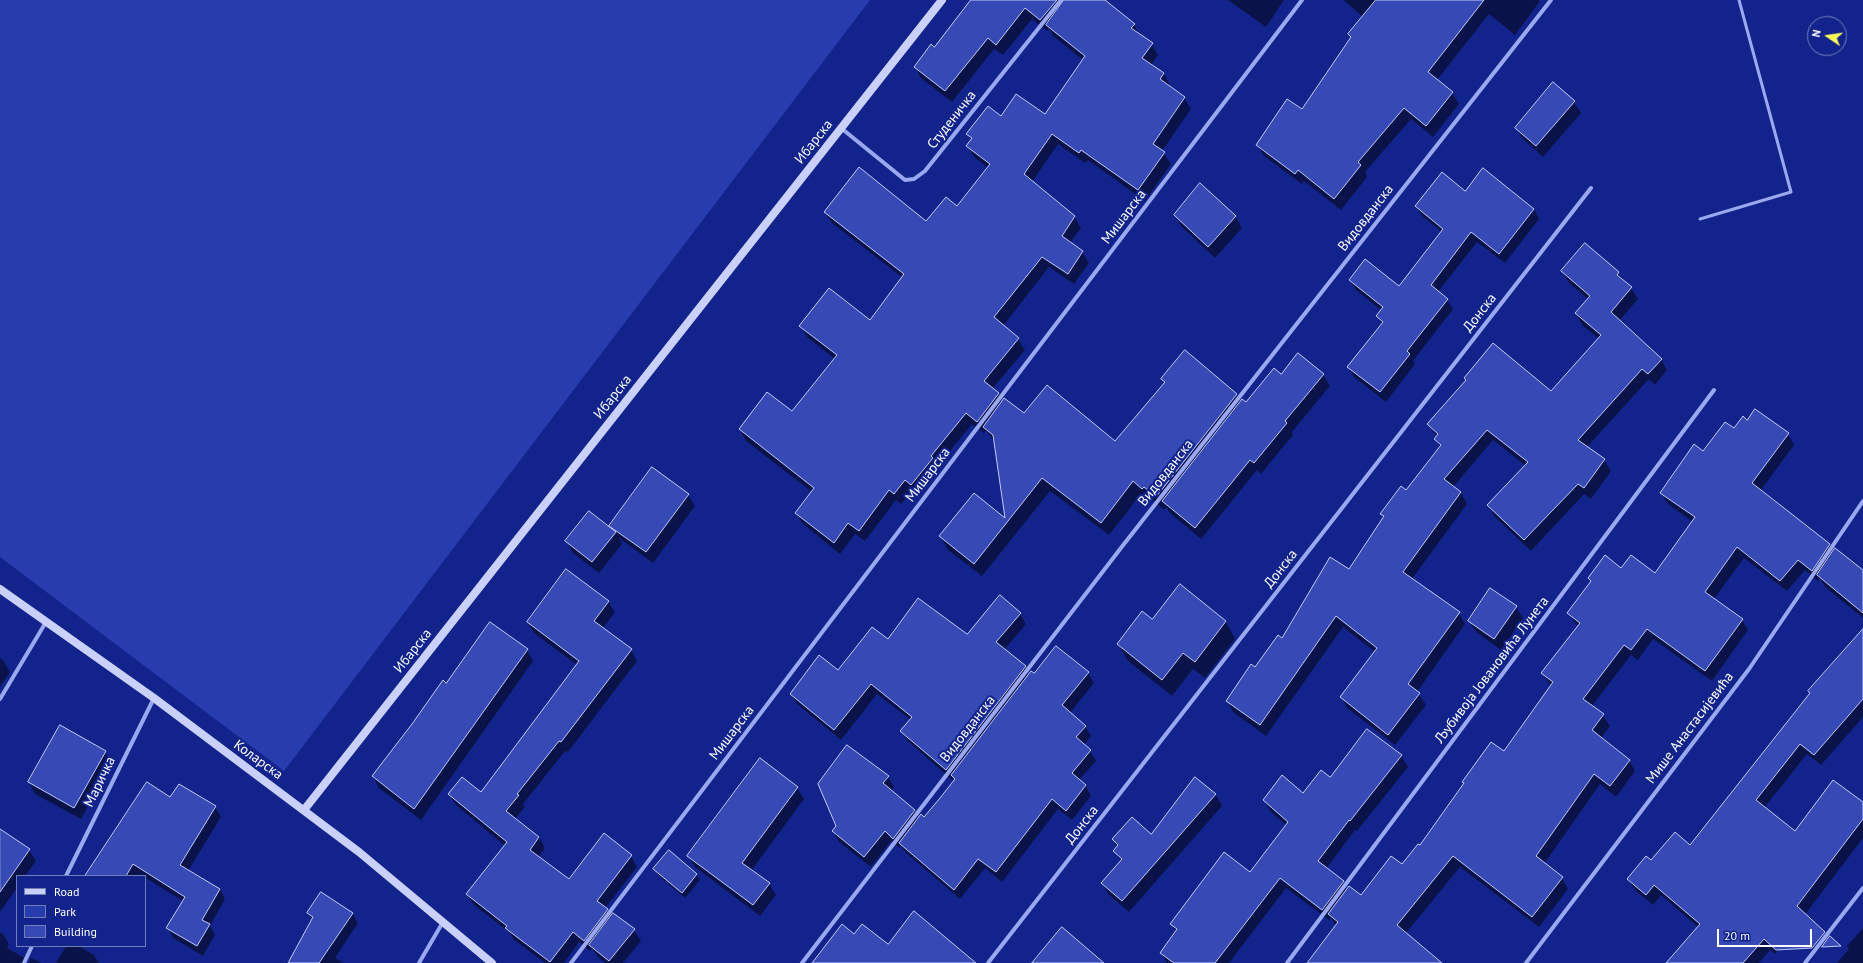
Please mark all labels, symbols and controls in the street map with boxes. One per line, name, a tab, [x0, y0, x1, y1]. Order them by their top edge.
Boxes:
north arrow	[1807, 16, 1847, 56]
text: N	[1809, 28, 1824, 39]
street label: Студеничка	[924, 87, 980, 153]
street label: Ибарска	[792, 117, 836, 167]
street label: Видовданска	[1335, 181, 1397, 255]
street label: Мишарска	[1098, 187, 1150, 247]
street label: Донска	[1460, 290, 1500, 336]
street label: Ибарска	[591, 372, 635, 422]
street label: Видовданска	[1135, 436, 1197, 510]
street label: Мишарска	[902, 445, 954, 505]
street label: Донска	[1261, 546, 1301, 592]
street label: Љубивоја Јовановића Лунета	[1431, 593, 1553, 747]
street label: Ибарска	[391, 626, 435, 676]
street label: Мише Анастасијевића	[1643, 669, 1737, 787]
street label: Видовданска	[937, 692, 999, 766]
street label: Мишарска	[706, 703, 758, 763]
street label: Коларска	[230, 737, 286, 783]
street label: Маричка	[81, 754, 119, 810]
street label: Донска	[1062, 802, 1102, 848]
legend	[16, 875, 146, 947]
text: Road	[54, 884, 79, 899]
text: Park	[54, 904, 76, 919]
scale bar	[1719, 921, 1814, 947]
text: Building	[54, 924, 97, 939]
text: 20 m	[1724, 928, 1750, 943]

